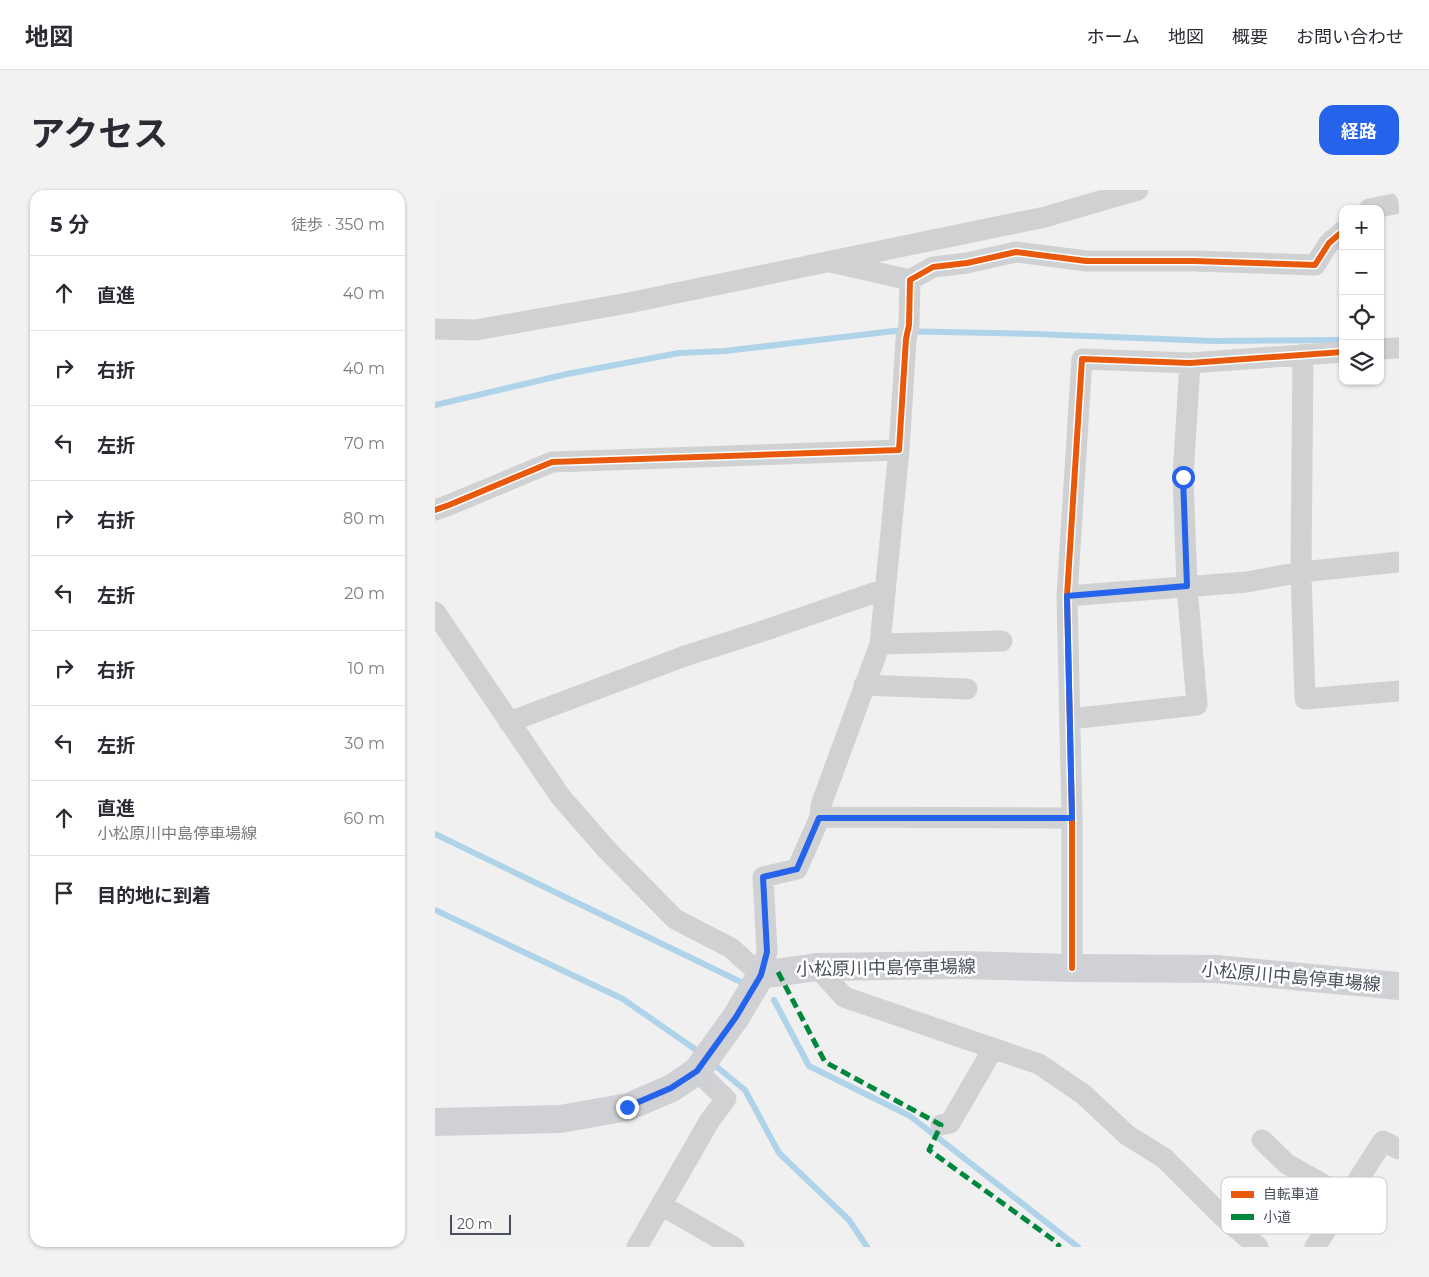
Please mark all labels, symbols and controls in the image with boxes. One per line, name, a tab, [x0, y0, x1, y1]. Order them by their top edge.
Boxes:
text: 地図	[25, 22, 73, 51]
text: ホーム	[1087, 26, 1140, 48]
text: 地図	[1168, 26, 1204, 48]
text: 概要	[1232, 26, 1268, 48]
text: お問い合わせ	[1296, 26, 1404, 48]
button: 経路	[1319, 105, 1399, 155]
text: アクセス	[30, 112, 168, 155]
map controls	[1339, 205, 1384, 385]
button: +	[1339, 205, 1384, 250]
text: 5 分	[50, 212, 89, 237]
text: 徒歩 · 350 m	[291, 215, 385, 234]
button: −	[1339, 250, 1384, 295]
icon: ahead	[50, 279, 78, 307]
text: 直進	[97, 284, 135, 307]
text: 40 m	[343, 284, 385, 303]
button: locate	[1339, 295, 1384, 340]
button: layers	[1339, 340, 1384, 385]
icon: right	[50, 354, 78, 382]
text: 右折	[97, 359, 135, 382]
text: 40 m	[343, 359, 385, 378]
icon: left	[50, 429, 78, 457]
text: 左折	[97, 434, 135, 457]
text: 70 m	[344, 434, 385, 453]
route start	[1172, 466, 1195, 489]
icon: right	[50, 504, 78, 532]
text: 右折	[97, 509, 135, 532]
text: 80 m	[343, 509, 385, 528]
icon: left	[50, 579, 78, 607]
text: 左折	[97, 584, 135, 607]
text: 20 m	[344, 584, 385, 603]
icon: right	[50, 654, 78, 682]
text: 右折	[97, 659, 135, 682]
text: 10 m	[347, 659, 385, 678]
icon: left	[50, 729, 78, 757]
text: 左折	[97, 734, 135, 757]
text: 30 m	[344, 734, 385, 753]
text: 直進	[97, 797, 135, 820]
icon: ahead	[50, 804, 78, 832]
text: 60 m	[343, 809, 385, 828]
text: 小松原川中島停車場線	[97, 824, 257, 843]
icon: arrive	[50, 879, 78, 907]
text: 目的地に到着	[97, 884, 211, 907]
street label: 小松原川中島停車場線	[796, 955, 976, 981]
street label: 小松原川中島停車場線	[1200, 958, 1382, 996]
route end	[616, 1096, 639, 1119]
legend	[1221, 1177, 1387, 1234]
text: 自転車道	[1263, 1185, 1319, 1203]
text: 小道	[1263, 1208, 1291, 1226]
scale bar	[450, 1212, 511, 1235]
text: 20 m	[457, 1215, 493, 1233]

